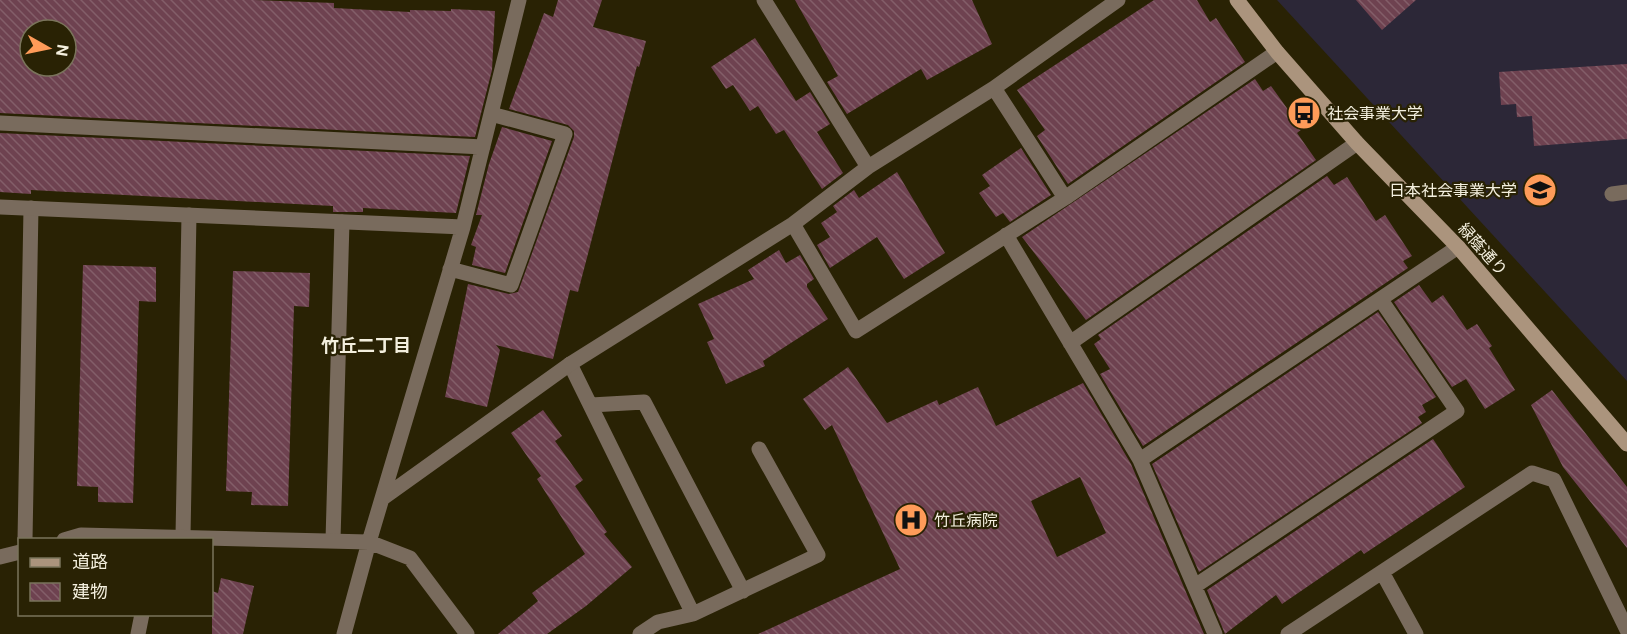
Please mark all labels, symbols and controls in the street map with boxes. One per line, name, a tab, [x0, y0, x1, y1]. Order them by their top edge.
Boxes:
north arrow	[18, 18, 78, 78]
text: N	[51, 43, 74, 58]
bus stop icon: 社会事業大学	[1286, 95, 1322, 131]
place label: 社会事業大学	[1327, 103, 1423, 124]
school or university icon: 日本社会事業大学	[1522, 172, 1558, 208]
place label: 日本社会事業大学	[1389, 180, 1517, 201]
street label: 緑蔭通り	[1453, 219, 1512, 280]
district label: 竹丘二丁目	[321, 334, 411, 358]
hospital icon: 竹丘病院	[893, 502, 929, 538]
place label: 竹丘病院	[934, 510, 998, 531]
legend	[18, 538, 213, 616]
text: 道路	[72, 550, 108, 574]
text: 建物	[72, 580, 108, 604]

